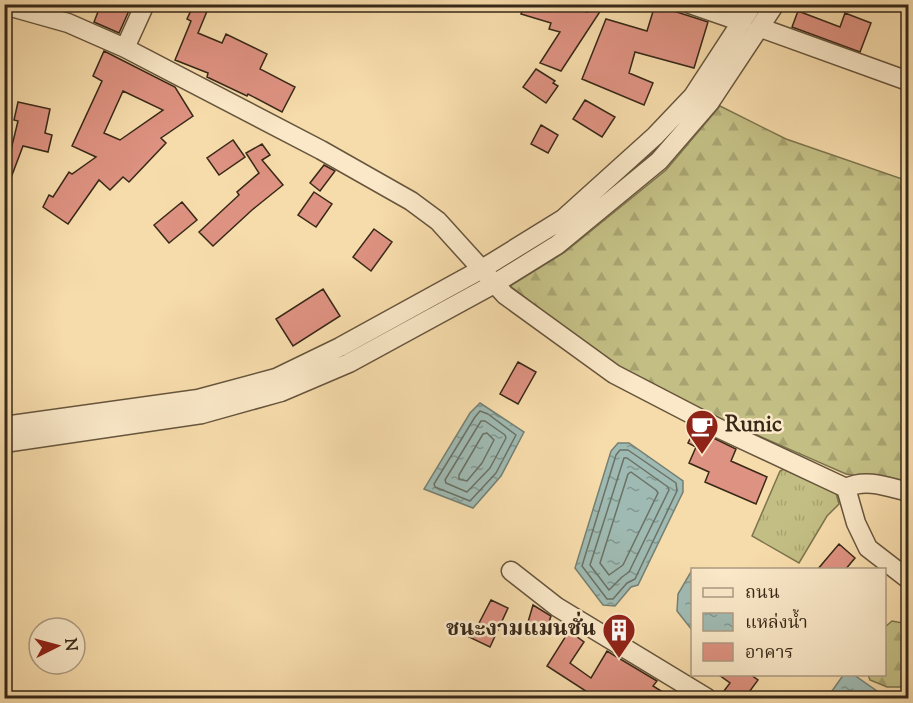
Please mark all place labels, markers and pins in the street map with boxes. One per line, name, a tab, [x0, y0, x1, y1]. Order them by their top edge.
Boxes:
cafe icon: Runic	[684, 408, 720, 455]
place label: Runic	[725, 410, 782, 442]
place label: ชนะงามแมนชั่น	[446, 611, 596, 646]
building icon: ชนะงามแมนชั่น	[601, 612, 637, 659]

